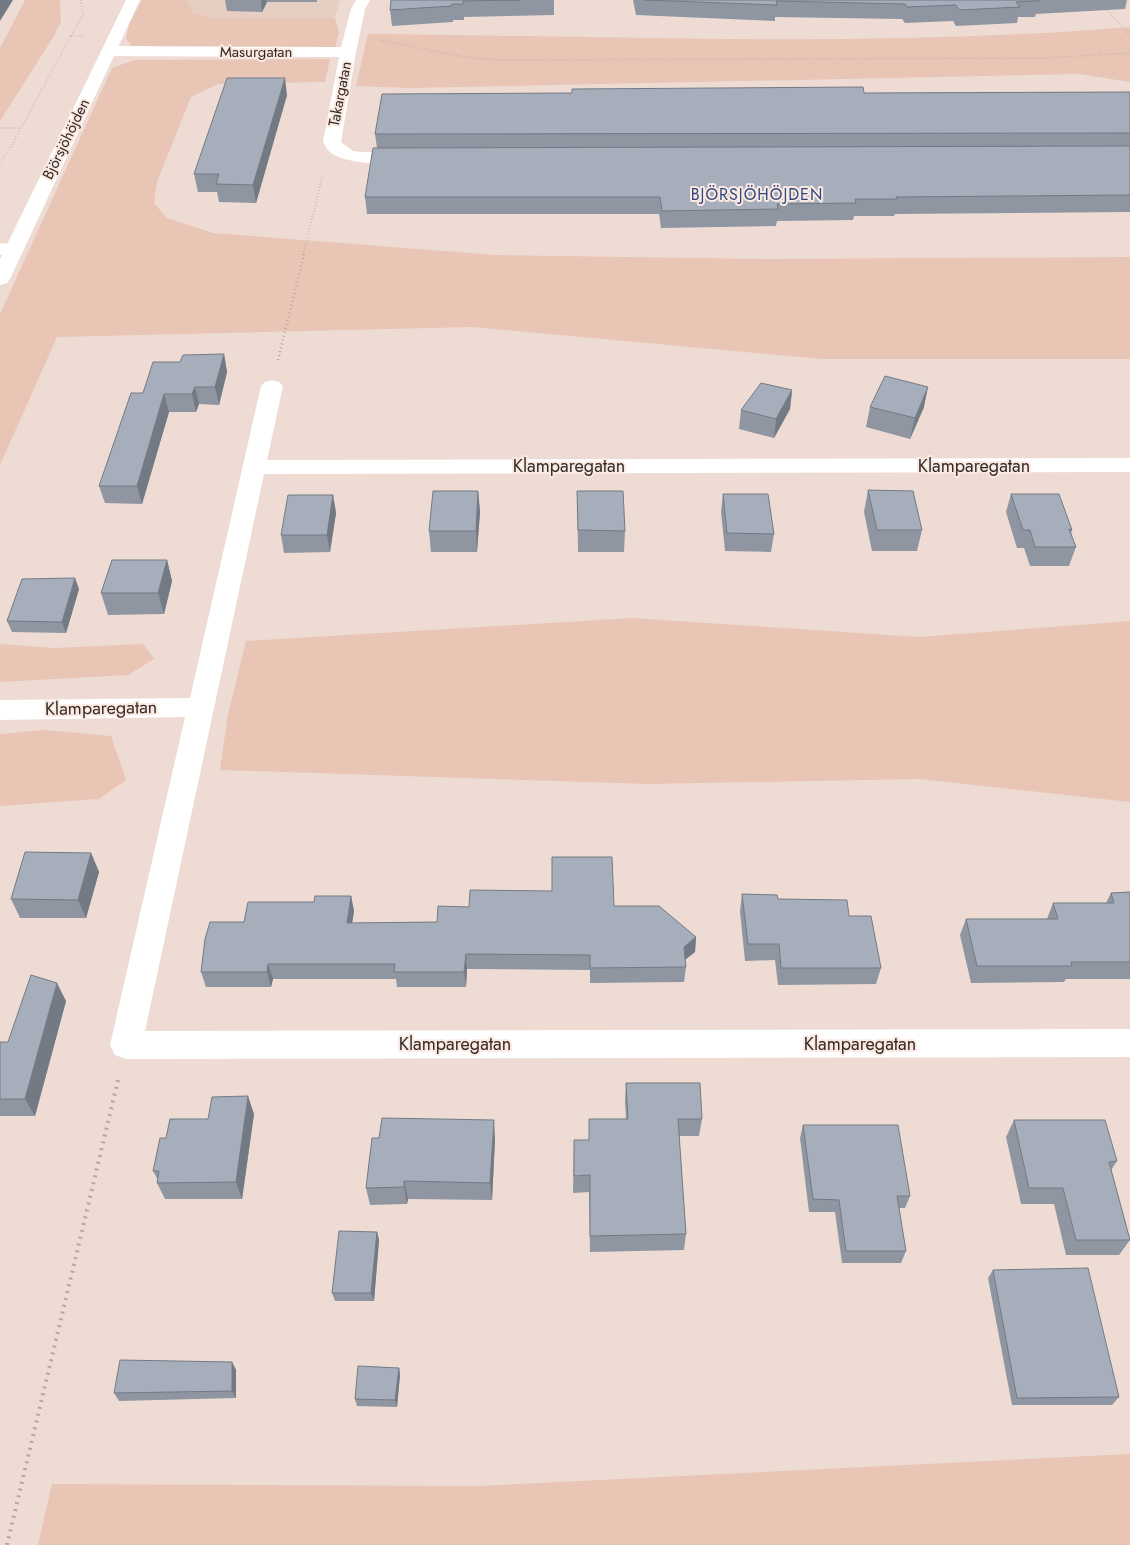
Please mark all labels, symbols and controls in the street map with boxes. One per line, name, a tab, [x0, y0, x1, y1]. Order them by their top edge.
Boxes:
street label: Masurgatan	[220, 41, 292, 63]
street label: Takargatan	[323, 60, 357, 128]
street label: Björsjöhöjden	[37, 95, 95, 183]
district label: BJÖRSJÖHÖJDEN	[691, 183, 823, 206]
street label: Klamparegatan	[513, 453, 625, 479]
street label: Klamparegatan	[918, 453, 1030, 479]
street label: Klamparegatan	[45, 694, 157, 722]
street label: Klamparegatan	[399, 1031, 511, 1057]
street label: Klamparegatan	[804, 1031, 916, 1057]

